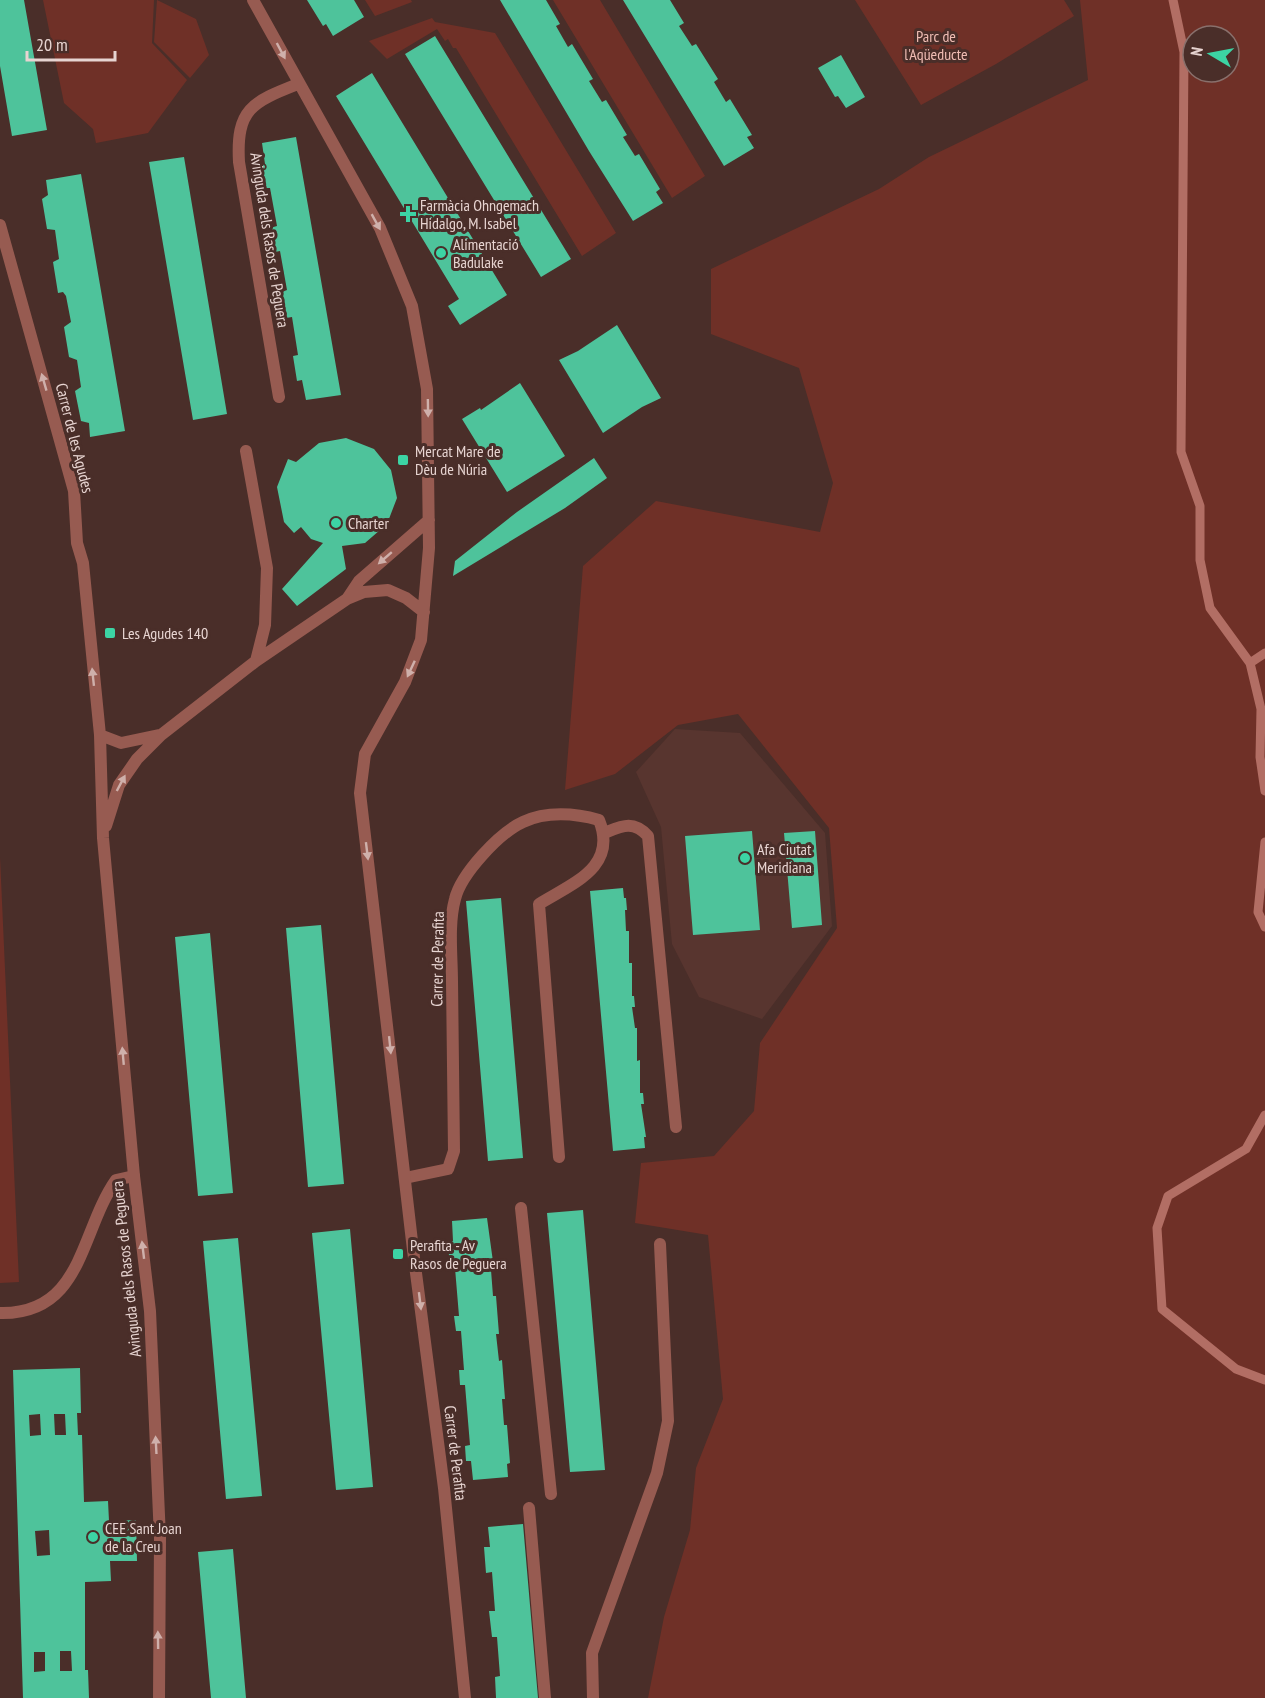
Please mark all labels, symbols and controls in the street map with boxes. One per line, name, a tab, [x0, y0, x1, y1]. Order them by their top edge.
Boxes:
scale bar	[27, 24, 116, 62]
north arrow	[1181, 24, 1241, 84]
park label: Parc de l'Aqüeducte	[904, 26, 968, 64]
text: 20 m	[36, 33, 68, 56]
one-way arrow	[276, 43, 286, 60]
text: N	[1186, 45, 1207, 57]
street label: Avinguda dels Rasos de Peguera	[246, 151, 294, 329]
place label: Farmàcia Ohngemach Hidalgo, M. Isabel	[420, 195, 539, 233]
marker: Farmàcia Ohngemach Hidalgo, M. Isabel	[401, 207, 415, 221]
one-way arrow	[371, 213, 381, 230]
place label: Alimentació Badulake	[453, 234, 519, 272]
marker: Alimentació Badulake	[434, 246, 448, 260]
one-way arrow	[39, 373, 48, 391]
street label: Carrer de les Agudes	[52, 381, 98, 495]
one-way arrow	[423, 398, 432, 417]
place label: Mercat Mare de Dèu de Núria	[415, 441, 501, 479]
marker: Mercat Mare de Dèu de Núria	[396, 453, 410, 467]
place label: Charter	[348, 513, 389, 533]
marker: Charter	[329, 516, 343, 530]
one-way arrow	[378, 551, 393, 564]
place label: Les Agudes 140	[122, 623, 208, 643]
marker: Les Agudes 140	[103, 626, 117, 640]
one-way arrow	[407, 660, 416, 677]
one-way arrow	[88, 667, 98, 686]
one-way arrow	[116, 774, 126, 791]
place label: Afa Ciutat Meridiana	[757, 839, 812, 877]
one-way arrow	[363, 842, 372, 861]
marker: Afa Ciutat Meridiana	[738, 851, 752, 865]
street label: Carrer de Perafita	[426, 911, 448, 1007]
one-way arrow	[386, 1035, 395, 1054]
one-way arrow	[118, 1047, 128, 1066]
street label: Avinguda dels Rasos de Peguera	[107, 1180, 145, 1358]
place label: Perafita - Av Rasos de Peguera	[410, 1235, 507, 1273]
one-way arrow	[138, 1241, 147, 1260]
marker: Perafita - Av Rasos de Peguera	[391, 1247, 405, 1261]
one-way arrow	[415, 1292, 424, 1311]
street label: Carrer de Perafita	[440, 1404, 472, 1502]
one-way arrow	[151, 1435, 161, 1454]
place label: CEE Sant Joan de la Creu	[105, 1518, 182, 1556]
marker: CEE Sant Joan de la Creu	[86, 1530, 100, 1544]
one-way arrow	[153, 1630, 163, 1649]

